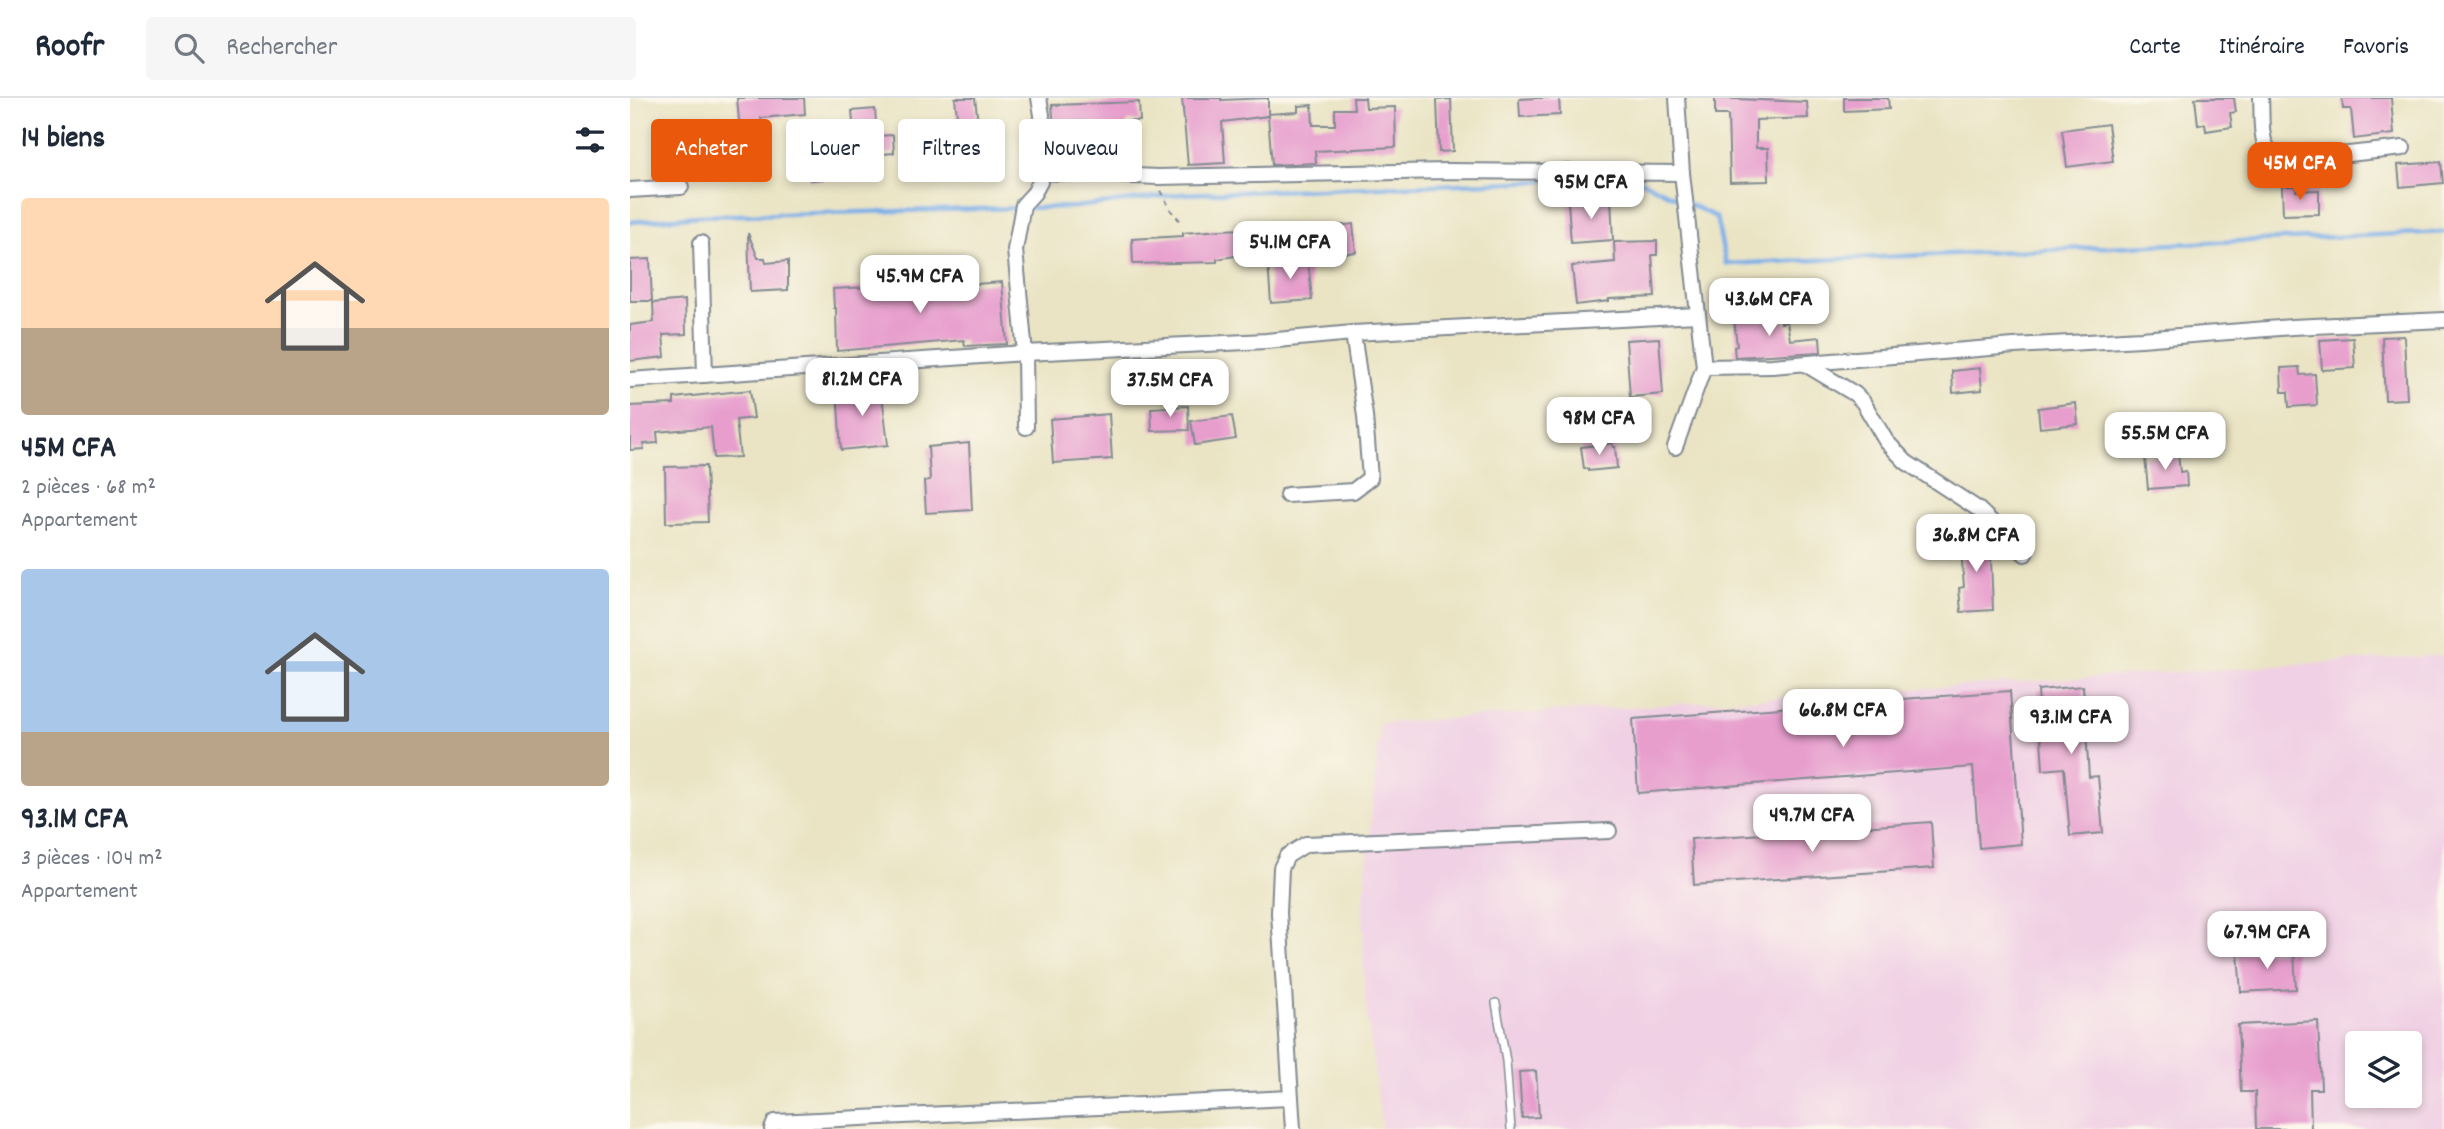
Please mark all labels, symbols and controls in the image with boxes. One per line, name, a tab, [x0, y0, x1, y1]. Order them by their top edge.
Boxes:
search box	[146, 17, 636, 80]
text: Roofr	[35, 25, 104, 72]
icon: search	[170, 29, 208, 67]
text: Rechercher	[226, 30, 337, 67]
text: Carte	[2129, 31, 2181, 65]
text: Itinéraire	[2219, 31, 2305, 65]
text: Favoris	[2343, 31, 2409, 65]
text: 14 biens	[21, 119, 105, 162]
chip: Acheter	[651, 119, 772, 182]
chip: Louer	[786, 119, 884, 182]
chip: Filtres	[898, 119, 1005, 182]
chip: Nouveau	[1019, 119, 1142, 182]
icon: filters	[571, 121, 609, 159]
pin: 45M CFA	[2235, 142, 2365, 202]
text: 45M CFA	[2263, 148, 2337, 181]
pin: 95M CFA	[1526, 162, 1656, 221]
text: 95M CFA	[1554, 167, 1628, 200]
pin: 54.1M CFA	[1210, 222, 1370, 281]
text: 54.1M CFA	[1249, 227, 1331, 260]
icon: home	[252, 243, 378, 369]
pin: 45.9M CFA	[840, 256, 1000, 315]
text: 45.9M CFA	[876, 261, 964, 294]
pin: 43.6M CFA	[1689, 278, 1849, 338]
text: 43.6M CFA	[1725, 284, 1813, 317]
pin: 81.2M CFA	[782, 358, 942, 418]
pin: 37.5M CFA	[1090, 360, 1250, 419]
text: 81.2M CFA	[821, 364, 903, 397]
text: 37.5M CFA	[1127, 365, 1213, 398]
pin: 98M CFA	[1534, 398, 1664, 457]
text: 98M CFA	[1563, 403, 1635, 436]
pin: 55.5M CFA	[2085, 412, 2245, 472]
text: 55.5M CFA	[2121, 418, 2209, 451]
text: 45M CFA	[21, 429, 116, 472]
text: 2 pièces · 68 m²	[21, 472, 156, 505]
text: Appartement	[21, 505, 138, 538]
pin: 36.8M CFA	[1896, 514, 2056, 574]
text: 36.8M CFA	[1932, 520, 2020, 553]
icon: home	[252, 614, 378, 740]
pin: 66.8M CFA	[1763, 690, 1923, 749]
text: 66.8M CFA	[1799, 695, 1887, 728]
pin: 93.1M CFA	[1991, 696, 2151, 756]
text: 93.1M CFA	[2030, 702, 2112, 735]
pin: 49.7M CFA	[1732, 794, 1892, 854]
text: 93.1M CFA	[21, 800, 129, 843]
text: 49.7M CFA	[1769, 800, 1855, 833]
text: 3 pièces · 104 m²	[21, 843, 163, 876]
text: Appartement	[21, 876, 138, 909]
pin: 67.9M CFA	[2187, 912, 2347, 971]
text: 67.9M CFA	[2223, 917, 2311, 950]
map controls	[2345, 1031, 2422, 1108]
button: layers	[2345, 1031, 2422, 1108]

